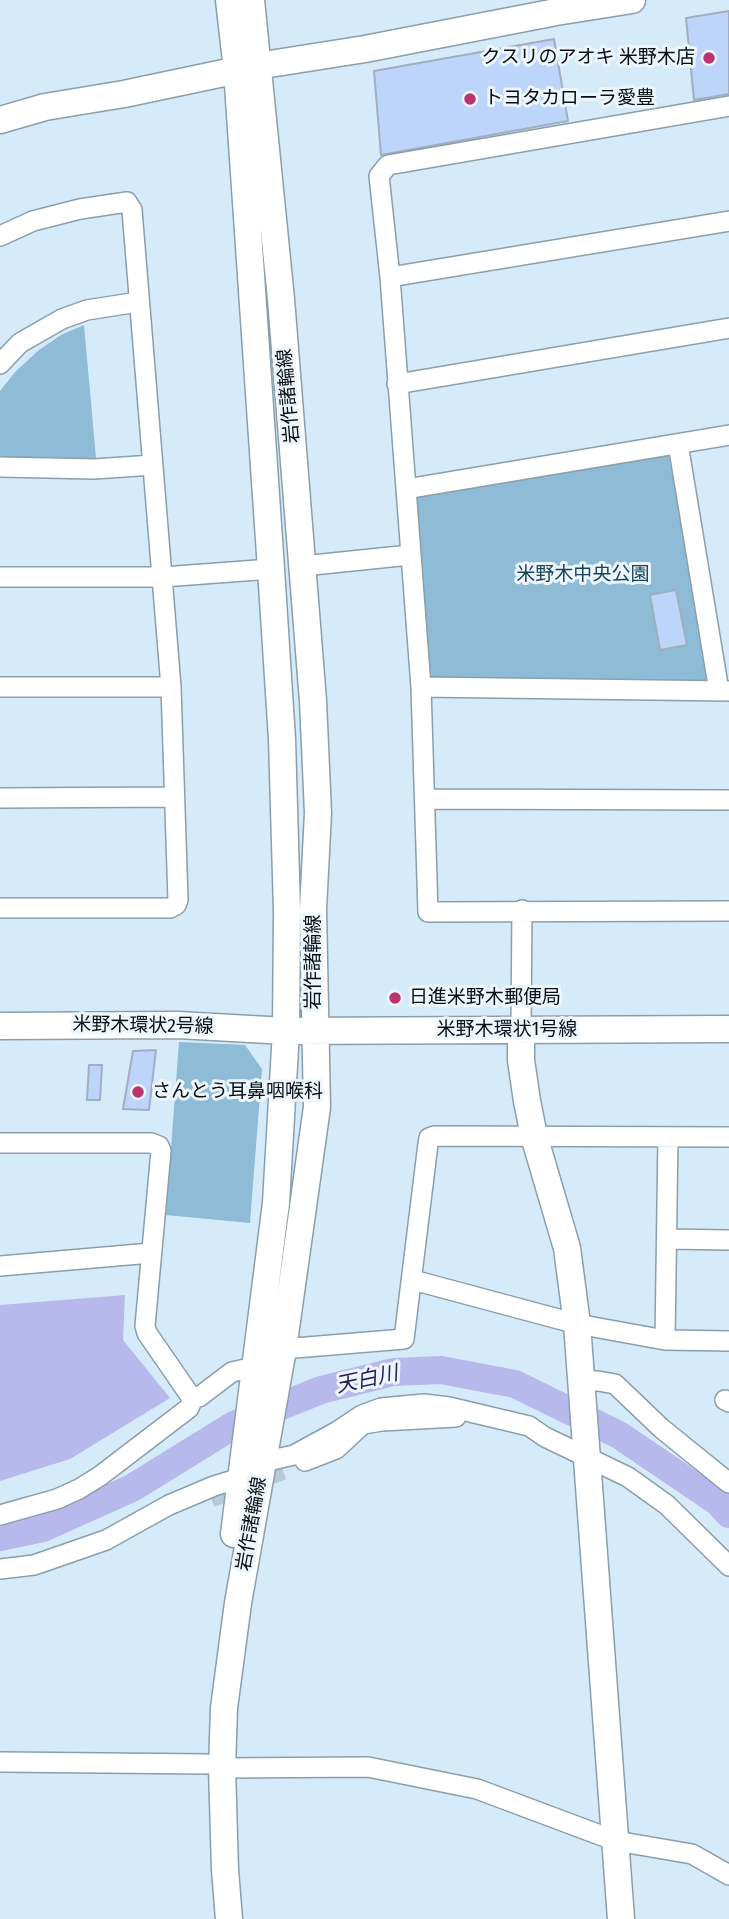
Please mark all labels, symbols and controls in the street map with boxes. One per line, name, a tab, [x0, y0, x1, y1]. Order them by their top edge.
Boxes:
place label: クスリのアオキ 米野木店	[482, 47, 695, 69]
marker: クスリのアオキ 米野木店	[701, 50, 717, 66]
place label: トヨタカローラ愛豊	[484, 88, 655, 110]
marker: トヨタカローラ愛豊	[462, 91, 478, 107]
street label: 岩作諸輪線	[274, 348, 304, 444]
park label: 米野木中央公園	[517, 564, 649, 586]
street label: 岩作諸輪線	[303, 915, 325, 1009]
place label: 日進米野木郵便局	[409, 987, 561, 1009]
marker: 日進米野木郵便局	[387, 990, 403, 1006]
street label: 米野木環状2号線	[72, 1013, 214, 1039]
street label: 米野木環状1号線	[437, 1019, 577, 1041]
place label: さんとう耳鼻咽喉科	[152, 1081, 323, 1103]
marker: さんとう耳鼻咽喉科	[130, 1084, 146, 1100]
water label: 天白川	[334, 1361, 400, 1399]
street label: 岩作諸輪線	[233, 1475, 271, 1573]

